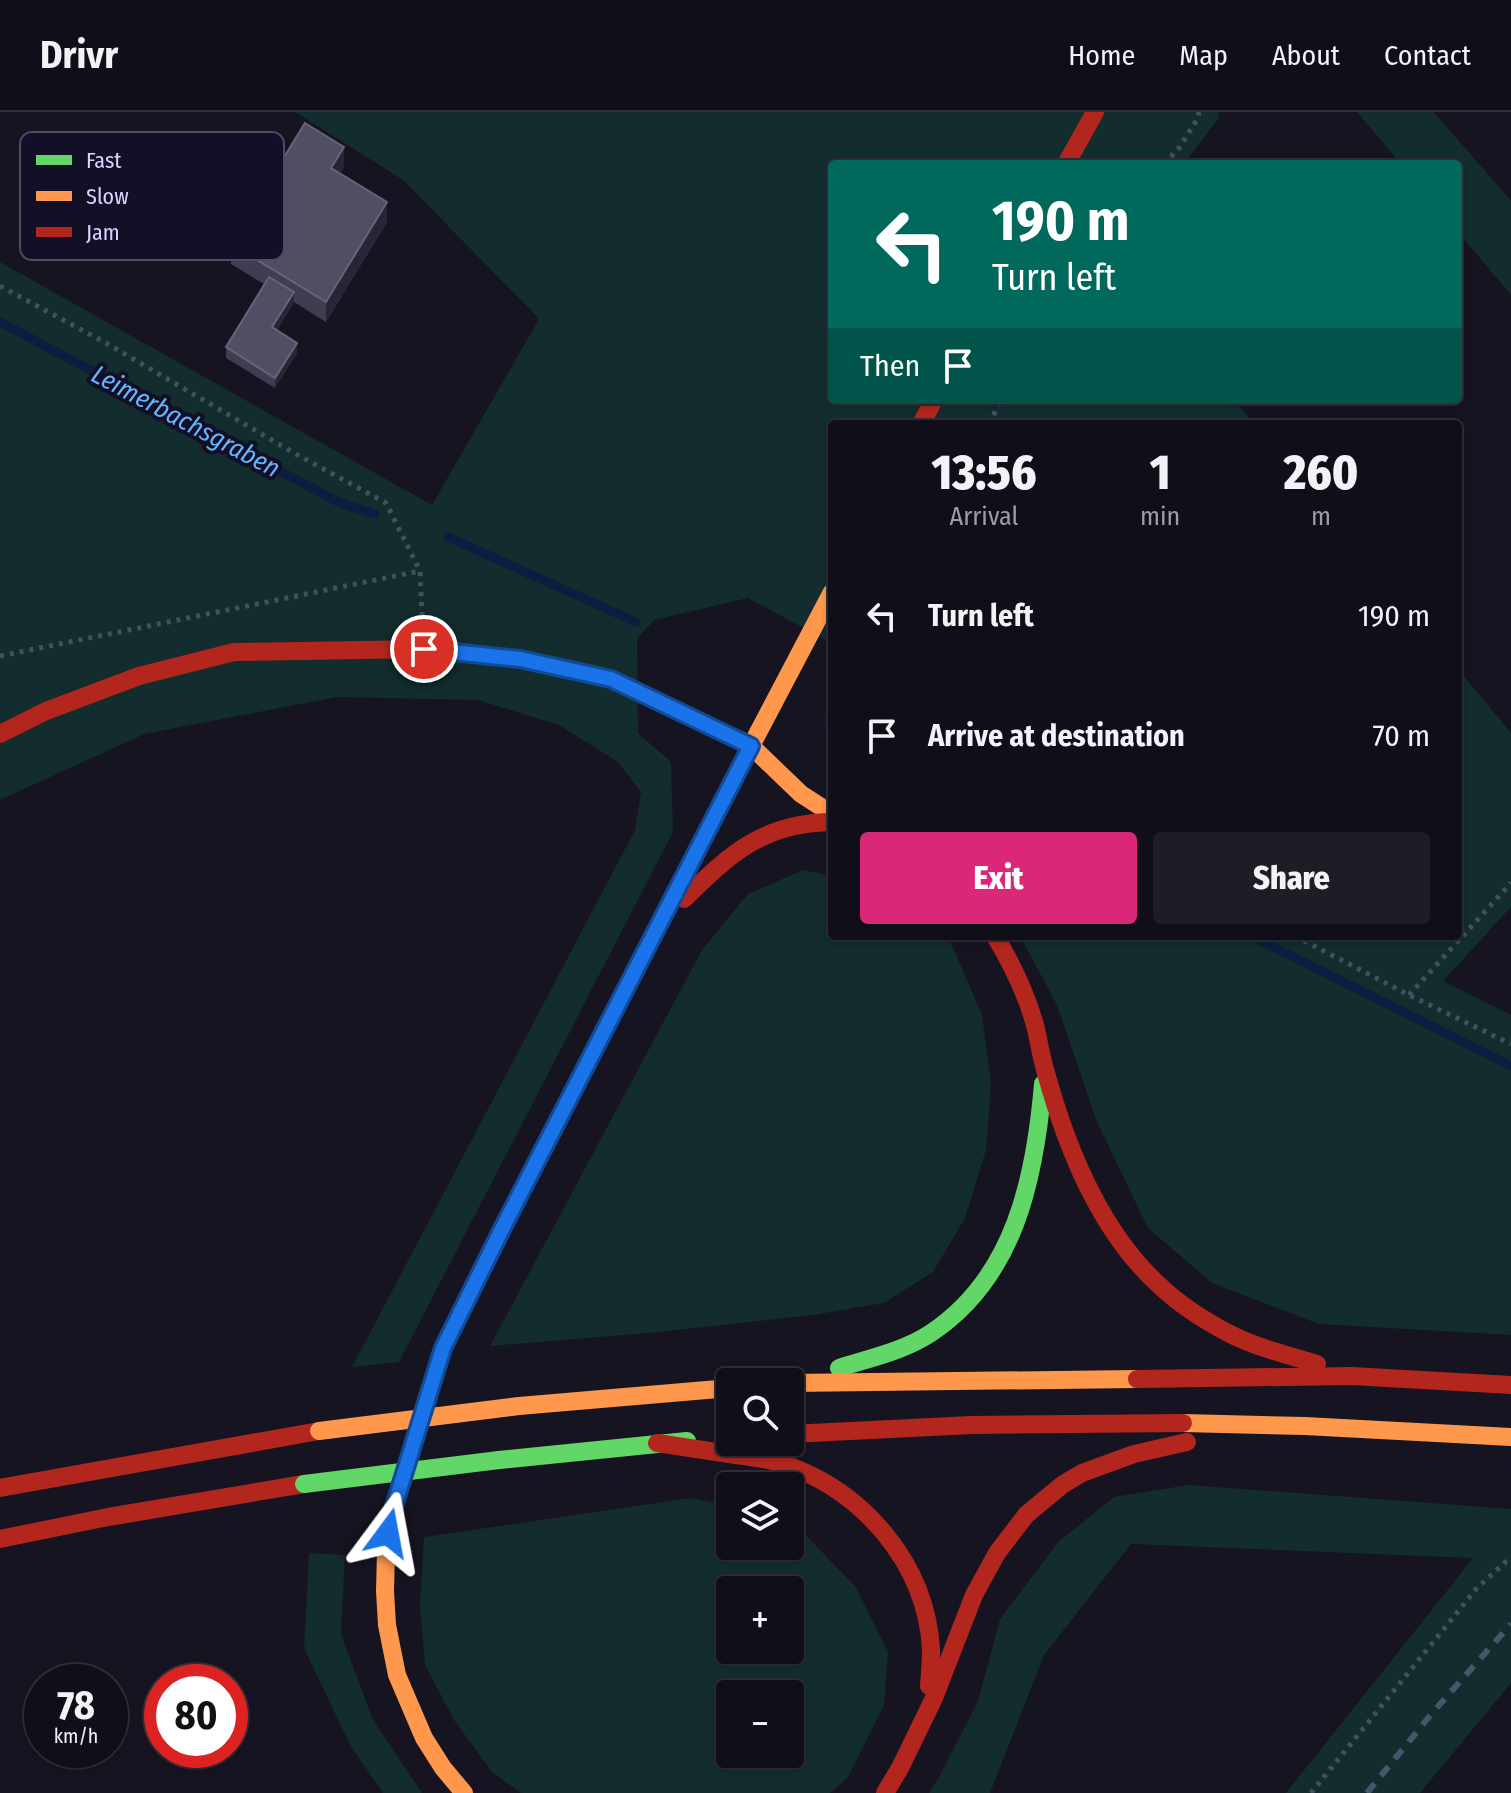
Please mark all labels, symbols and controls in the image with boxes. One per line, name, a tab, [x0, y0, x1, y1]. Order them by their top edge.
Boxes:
text: Drivr	[40, 32, 118, 78]
text: Home	[1068, 39, 1135, 72]
text: Map	[1179, 39, 1228, 72]
text: About	[1272, 39, 1340, 72]
text: Contact	[1384, 39, 1471, 72]
legend	[20, 132, 284, 260]
text: Fast	[86, 147, 122, 174]
text: Slow	[86, 183, 129, 210]
text: 190 m	[992, 188, 1130, 255]
icon: left	[860, 192, 964, 296]
text: Jam	[86, 219, 120, 246]
text: Turn left	[992, 256, 1116, 300]
icon: arrive	[936, 344, 980, 388]
text: Then	[860, 348, 920, 384]
water label: Leimerbachsgraben	[86, 359, 285, 484]
text: 13:56	[932, 444, 1036, 502]
text: 1	[1150, 444, 1170, 502]
text: 260	[1284, 444, 1358, 502]
text: Arrival	[950, 501, 1018, 532]
text: min	[1140, 501, 1180, 532]
text: m	[1311, 501, 1331, 532]
icon: left	[860, 594, 904, 638]
text: Turn left	[928, 598, 1034, 634]
text: 190 m	[1358, 598, 1430, 634]
pin	[390, 615, 458, 683]
icon: arrive	[402, 627, 446, 671]
icon: arrive	[860, 714, 904, 758]
text: Arrive at destination	[928, 718, 1185, 754]
text: 70 m	[1372, 718, 1430, 754]
button: Exit	[860, 832, 1137, 924]
button: Share	[1153, 832, 1430, 924]
map controls	[716, 1368, 804, 1768]
button: search	[716, 1368, 804, 1456]
button: layers	[716, 1472, 804, 1560]
position arrow	[346, 1491, 430, 1575]
button: +	[716, 1576, 804, 1664]
speed limit sign: 80	[144, 1664, 248, 1768]
button: −	[716, 1680, 804, 1768]
text: 78	[57, 1682, 95, 1730]
text: km/h	[54, 1724, 98, 1748]

